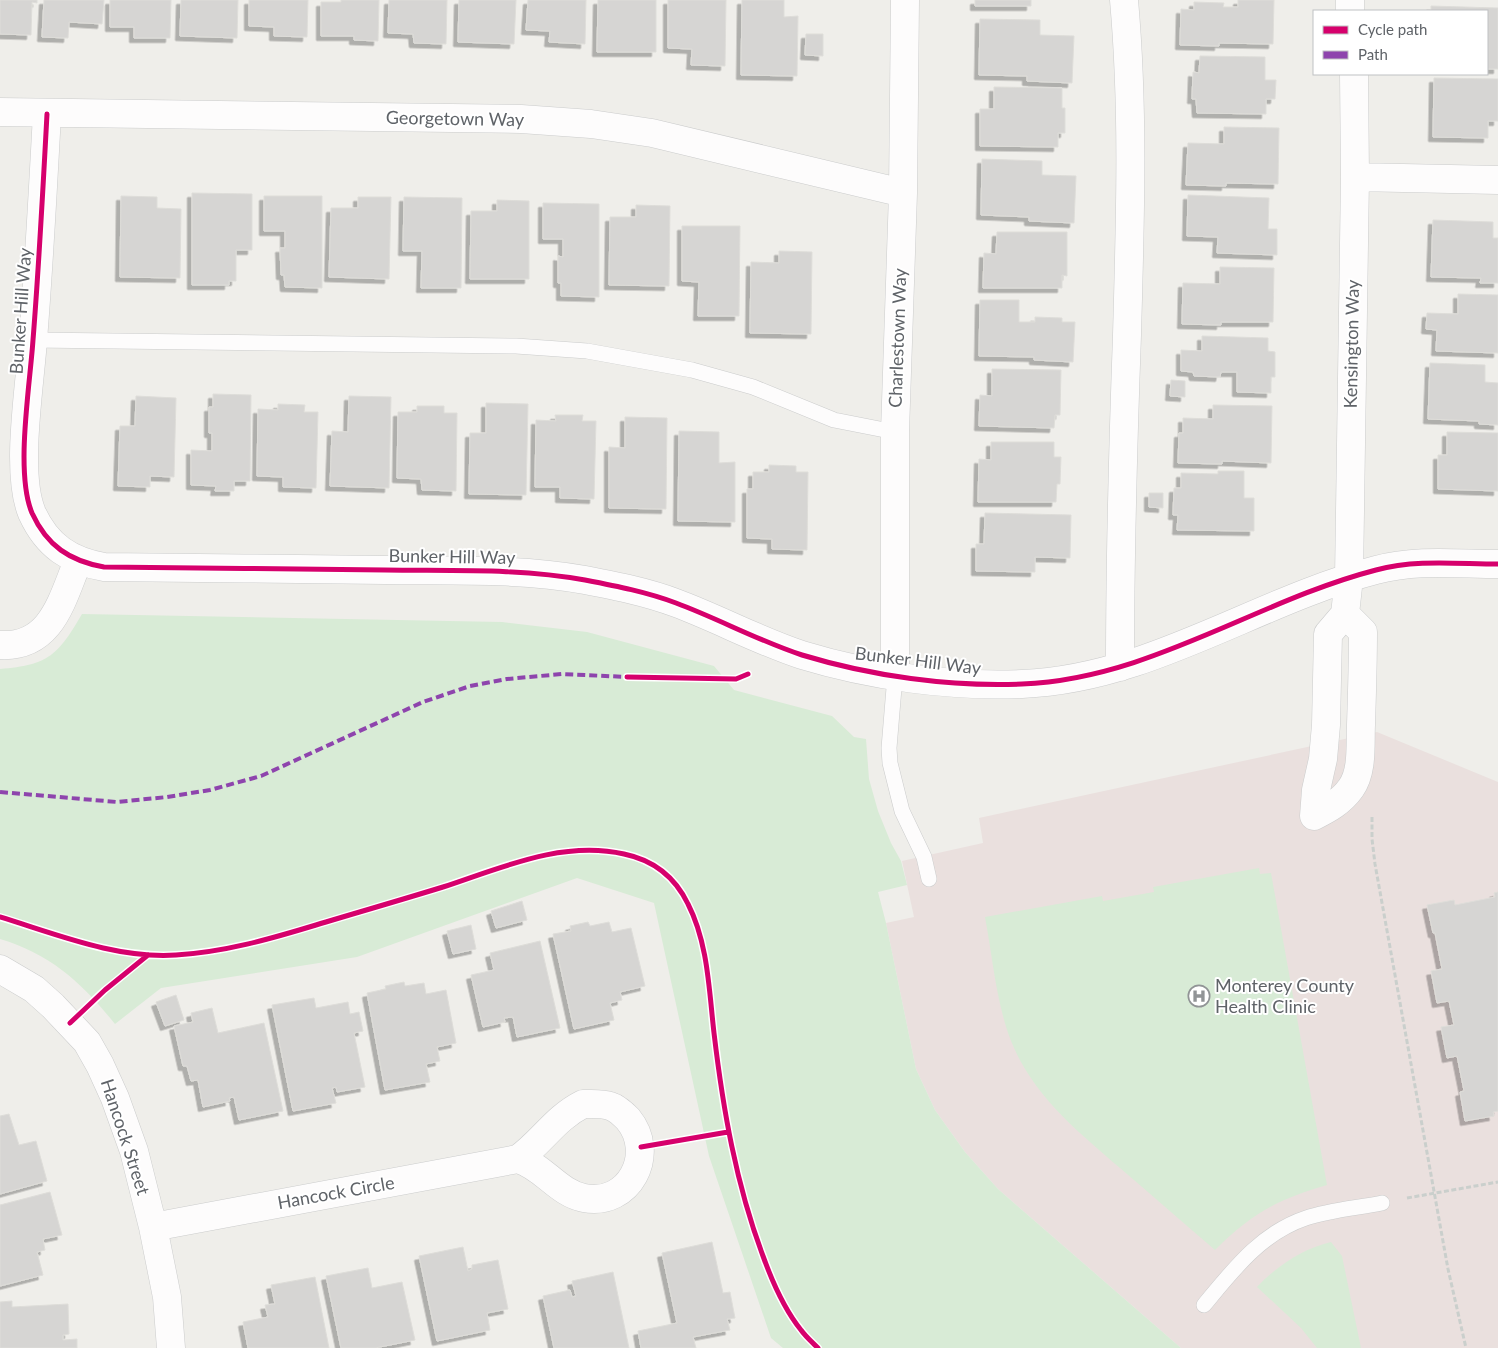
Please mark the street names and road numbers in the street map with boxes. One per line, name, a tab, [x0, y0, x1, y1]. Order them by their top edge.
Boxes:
street label: Georgetown Way	[386, 106, 525, 130]
street label: Bunker Hill Way	[5, 246, 35, 375]
street label: Charlestown Way	[884, 267, 910, 408]
street label: Kensington Way	[1339, 279, 1363, 409]
street label: Bunker Hill Way	[388, 544, 516, 568]
street label: Bunker Hill Way	[854, 641, 983, 679]
street label: Hancock Street	[97, 1076, 155, 1198]
street label: Hancock Circle	[276, 1171, 396, 1213]

